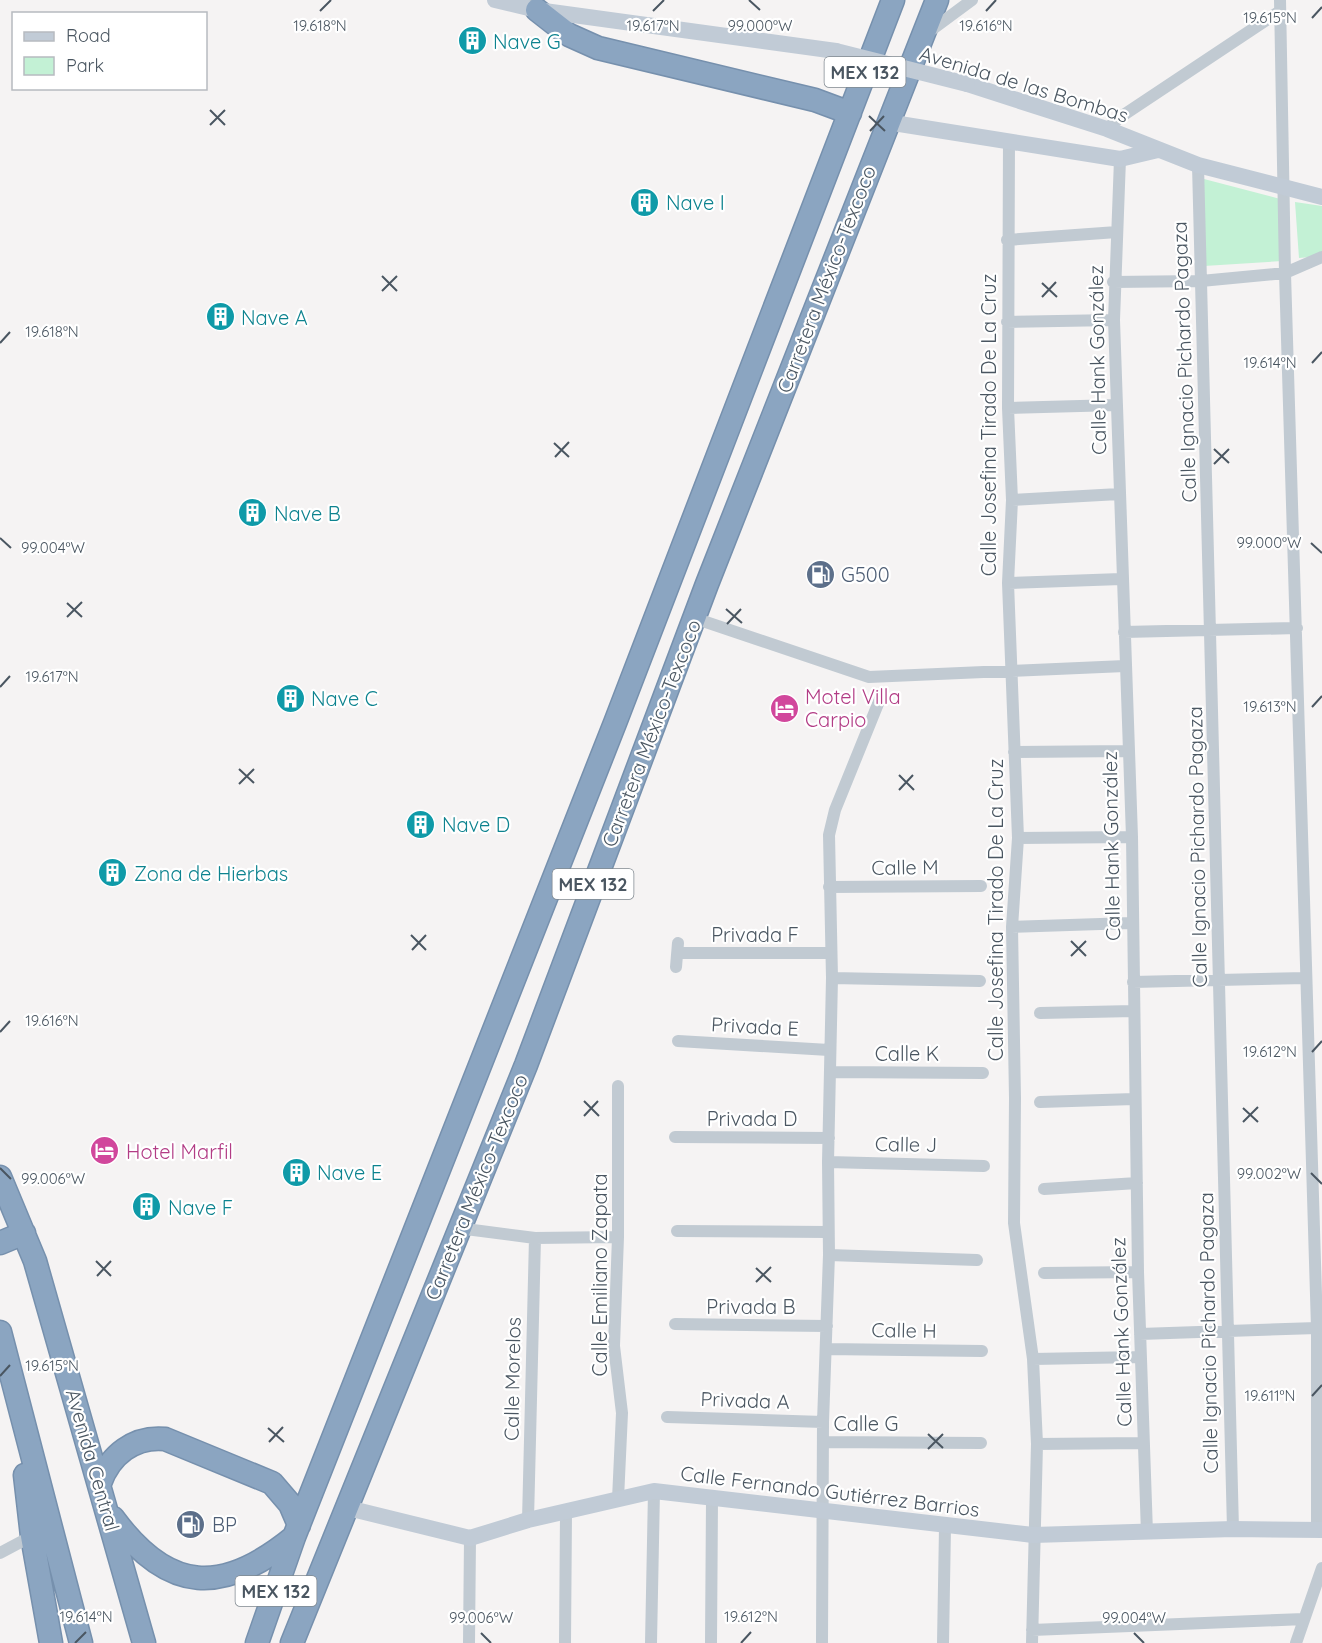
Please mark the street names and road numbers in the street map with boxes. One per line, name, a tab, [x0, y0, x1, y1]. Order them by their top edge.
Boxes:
street label: Avenida de las Bombas	[917, 40, 1131, 128]
road number: MEX 132	[824, 57, 906, 87]
street label: Carretera México-Texcoco	[771, 162, 881, 396]
street label: Calle Ignacio Pichardo Pagaza	[1167, 221, 1201, 503]
street label: Calle Hank González	[1083, 265, 1111, 455]
street label: Calle Josefina Tirado De La Cruz	[976, 274, 1001, 576]
street label: Carretera México-Texcoco	[596, 616, 706, 850]
street label: Calle Ignacio Pichardo Pagaza	[1182, 706, 1212, 988]
street label: Calle Hank González	[1097, 751, 1125, 941]
street label: Calle Josefina Tirado De La Cruz	[983, 759, 1008, 1061]
street label: Calle M	[871, 854, 939, 880]
road number: MEX 132	[552, 869, 634, 899]
street label: Privada F	[711, 922, 799, 947]
street label: Privada E	[711, 1011, 799, 1041]
street label: Calle K	[875, 1041, 939, 1066]
street label: Carretera México-Texcoco	[419, 1070, 533, 1304]
street label: Privada D	[707, 1106, 797, 1131]
street label: Calle J	[875, 1131, 937, 1157]
street label: Calle Emiliano Zapata	[587, 1173, 612, 1377]
street label: Calle Ignacio Pichardo Pagaza	[1193, 1192, 1223, 1474]
street label: Calle Hank González	[1105, 1237, 1137, 1427]
street label: Privada B	[706, 1294, 796, 1319]
street label: Calle Morelos	[498, 1317, 526, 1441]
street label: Calle H	[871, 1317, 937, 1343]
street label: Avenida Central	[61, 1386, 125, 1534]
street label: Privada A	[700, 1386, 790, 1414]
street label: Calle G	[834, 1411, 898, 1436]
street label: Calle Fernando Gutiérrez Barrios	[679, 1460, 981, 1522]
road number: MEX 132	[236, 1576, 316, 1606]

